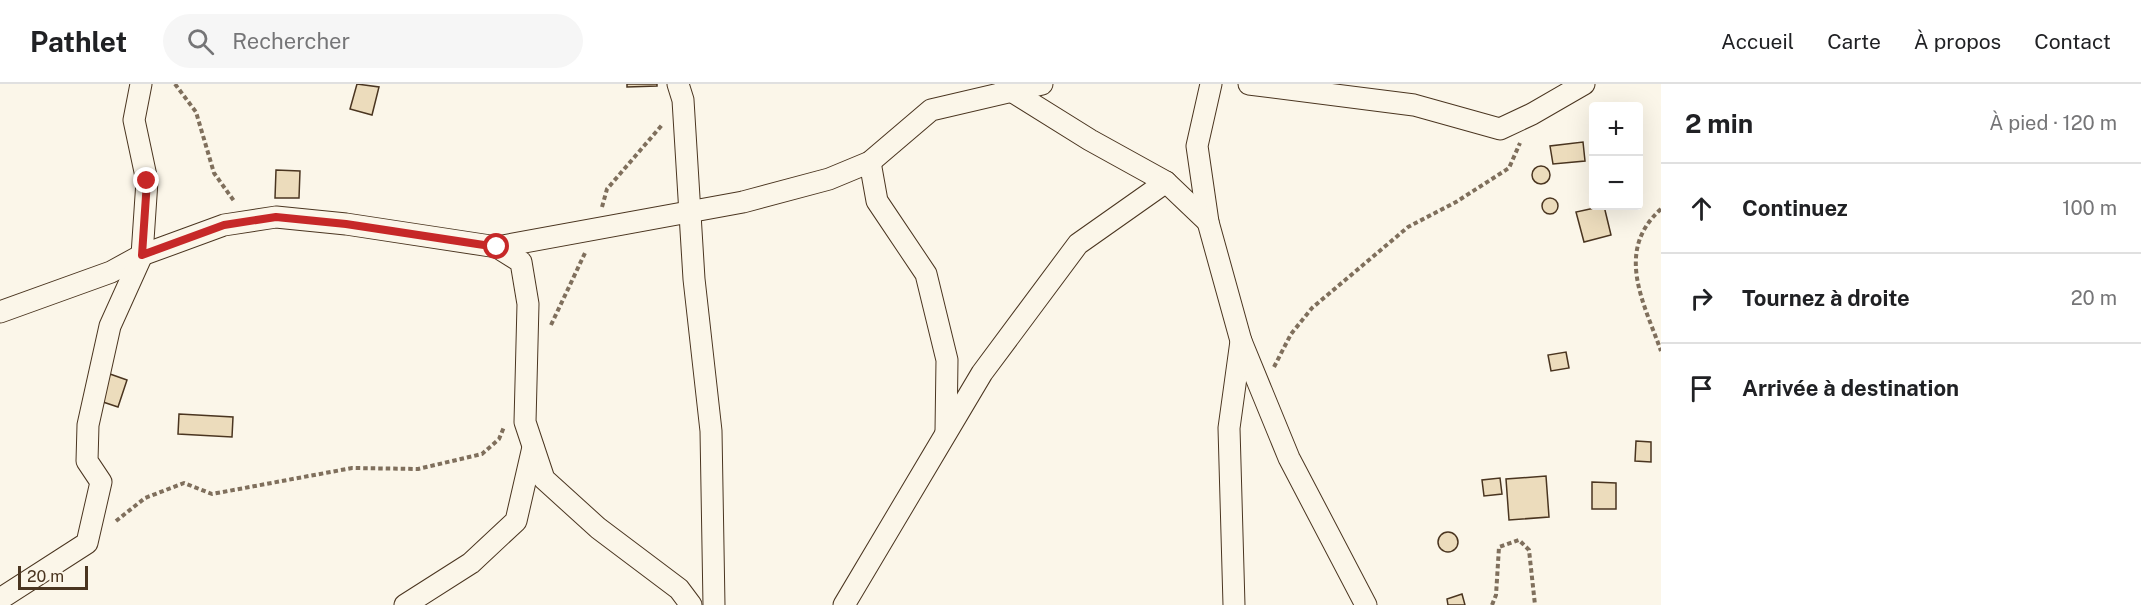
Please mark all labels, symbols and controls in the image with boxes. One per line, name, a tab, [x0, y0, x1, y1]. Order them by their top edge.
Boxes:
search box	[163, 14, 583, 68]
text: Pathlet	[30, 25, 127, 58]
icon: search	[184, 25, 217, 58]
text: Rechercher	[232, 28, 350, 54]
text: Accueil	[1721, 29, 1794, 54]
text: Carte	[1827, 29, 1881, 54]
text: À propos	[1914, 29, 2001, 54]
text: Contact	[2034, 29, 2111, 54]
map controls	[1589, 102, 1643, 210]
button: +	[1589, 102, 1643, 156]
text: 2 min	[1685, 108, 1753, 139]
text: À pied · 120 m	[1989, 111, 2117, 135]
button: −	[1589, 156, 1643, 210]
route end	[133, 167, 159, 193]
icon: ahead	[1685, 192, 1718, 225]
text: Continuez	[1742, 195, 1848, 221]
text: 100 m	[2062, 196, 2117, 220]
route start	[483, 233, 509, 259]
icon: right	[1685, 282, 1718, 315]
text: Tournez à droite	[1742, 285, 1910, 311]
text: 20 m	[2071, 286, 2117, 310]
icon: arrive	[1685, 372, 1718, 405]
text: Arrivée à destination	[1742, 375, 1959, 401]
scale bar	[18, 563, 88, 590]
text: 20 m	[27, 567, 64, 586]

